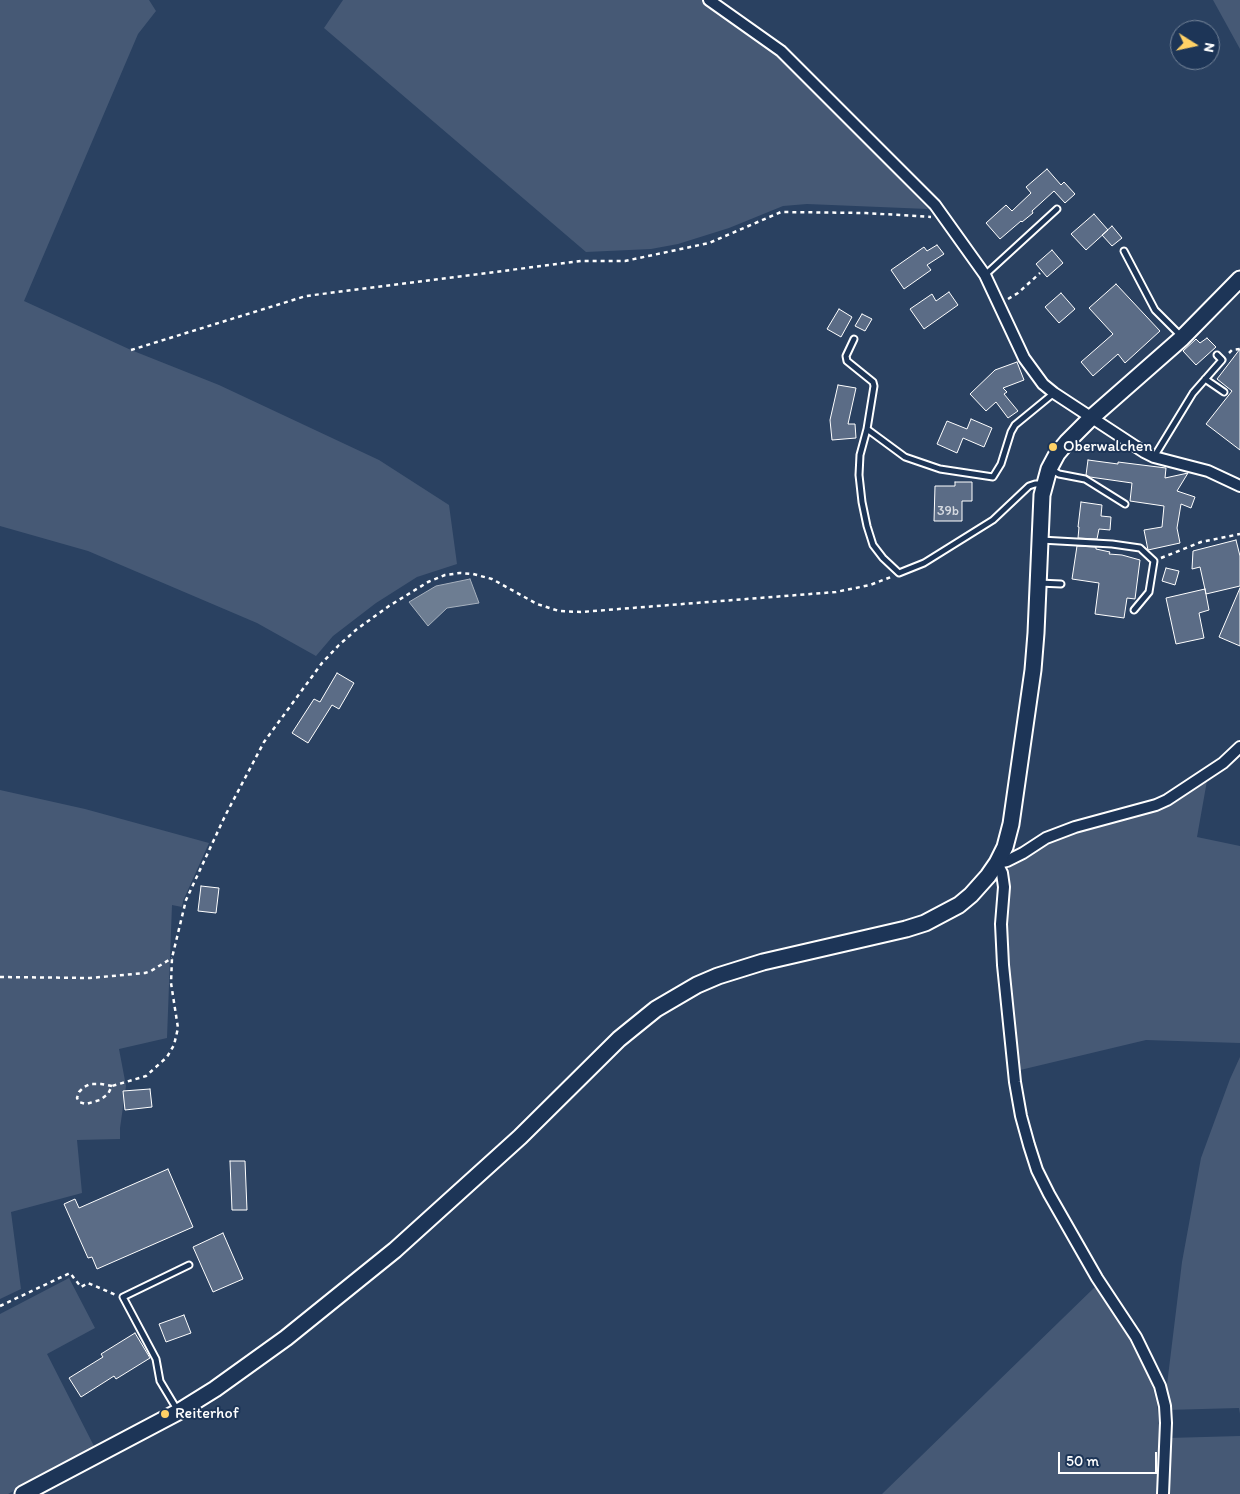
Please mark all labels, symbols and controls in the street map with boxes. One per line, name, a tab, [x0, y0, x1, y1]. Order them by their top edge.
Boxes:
north arrow	[1170, 20, 1220, 70]
text: N	[1200, 41, 1218, 54]
place label: Oberwalchen	[1063, 437, 1152, 457]
marker: Oberwalchen	[1047, 441, 1059, 453]
house number: 39b	[937, 503, 959, 519]
place label: Reiterhof	[175, 1404, 239, 1424]
marker: Reiterhof	[159, 1408, 171, 1420]
scale bar	[1060, 1442, 1159, 1474]
text: 50 m	[1066, 1452, 1099, 1470]

